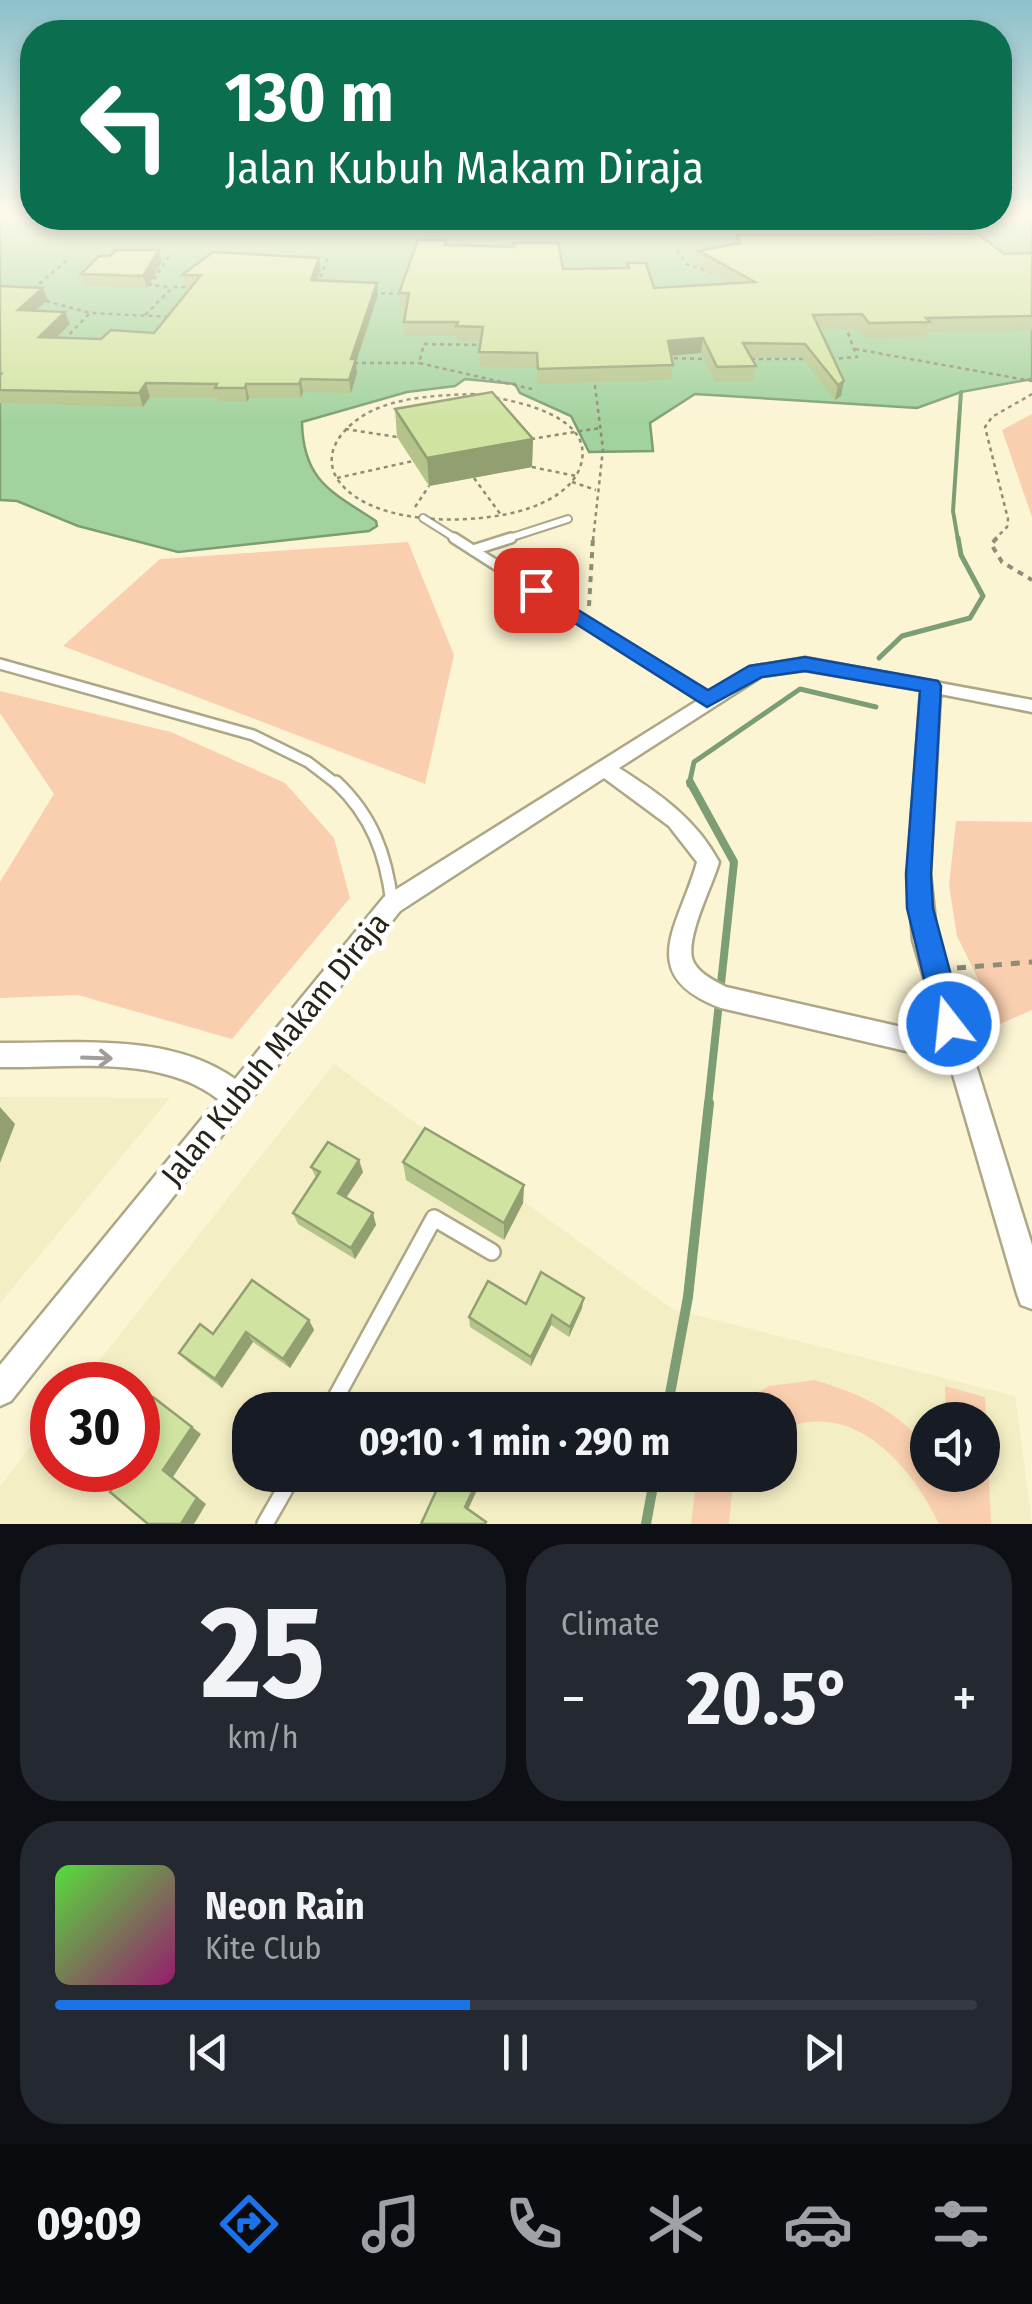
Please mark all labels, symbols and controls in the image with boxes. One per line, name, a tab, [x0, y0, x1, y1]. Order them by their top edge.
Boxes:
text: 130 m	[225, 56, 394, 140]
icon: left	[60, 60, 190, 190]
text: Jalan Kubuh Makam Diraja	[225, 141, 704, 195]
pin	[494, 548, 579, 633]
icon: arrive	[509, 563, 564, 618]
street label: Jalan Kubuh Makam Diraja	[153, 905, 397, 1193]
position arrow	[897, 972, 1001, 1076]
one-way arrow	[81, 1049, 113, 1068]
speed limit sign: 30	[30, 1362, 160, 1492]
map controls	[910, 1402, 1000, 1492]
button: sound	[910, 1402, 1000, 1492]
text: 09:10 · 1 min · 290 m	[359, 1419, 670, 1465]
text: 25	[201, 1575, 325, 1731]
text: Climate	[561, 1605, 660, 1643]
text: 20.5°	[687, 1654, 851, 1744]
text: −	[561, 1666, 586, 1732]
text: +	[952, 1666, 977, 1732]
text: km/h	[227, 1718, 299, 1756]
text: Neon Rain	[205, 1883, 365, 1929]
text: Kite Club	[205, 1929, 321, 1967]
icon: previous	[181, 2025, 236, 2080]
icon: pause	[488, 2025, 543, 2080]
icon: next	[796, 2025, 851, 2080]
icon: directions	[214, 2189, 284, 2259]
icon: music	[356, 2189, 426, 2259]
icon: phone	[499, 2189, 569, 2259]
icon: climate	[641, 2189, 711, 2259]
icon: car	[783, 2189, 853, 2259]
icon: filters	[926, 2189, 996, 2259]
text: 09:09	[36, 2197, 141, 2251]

